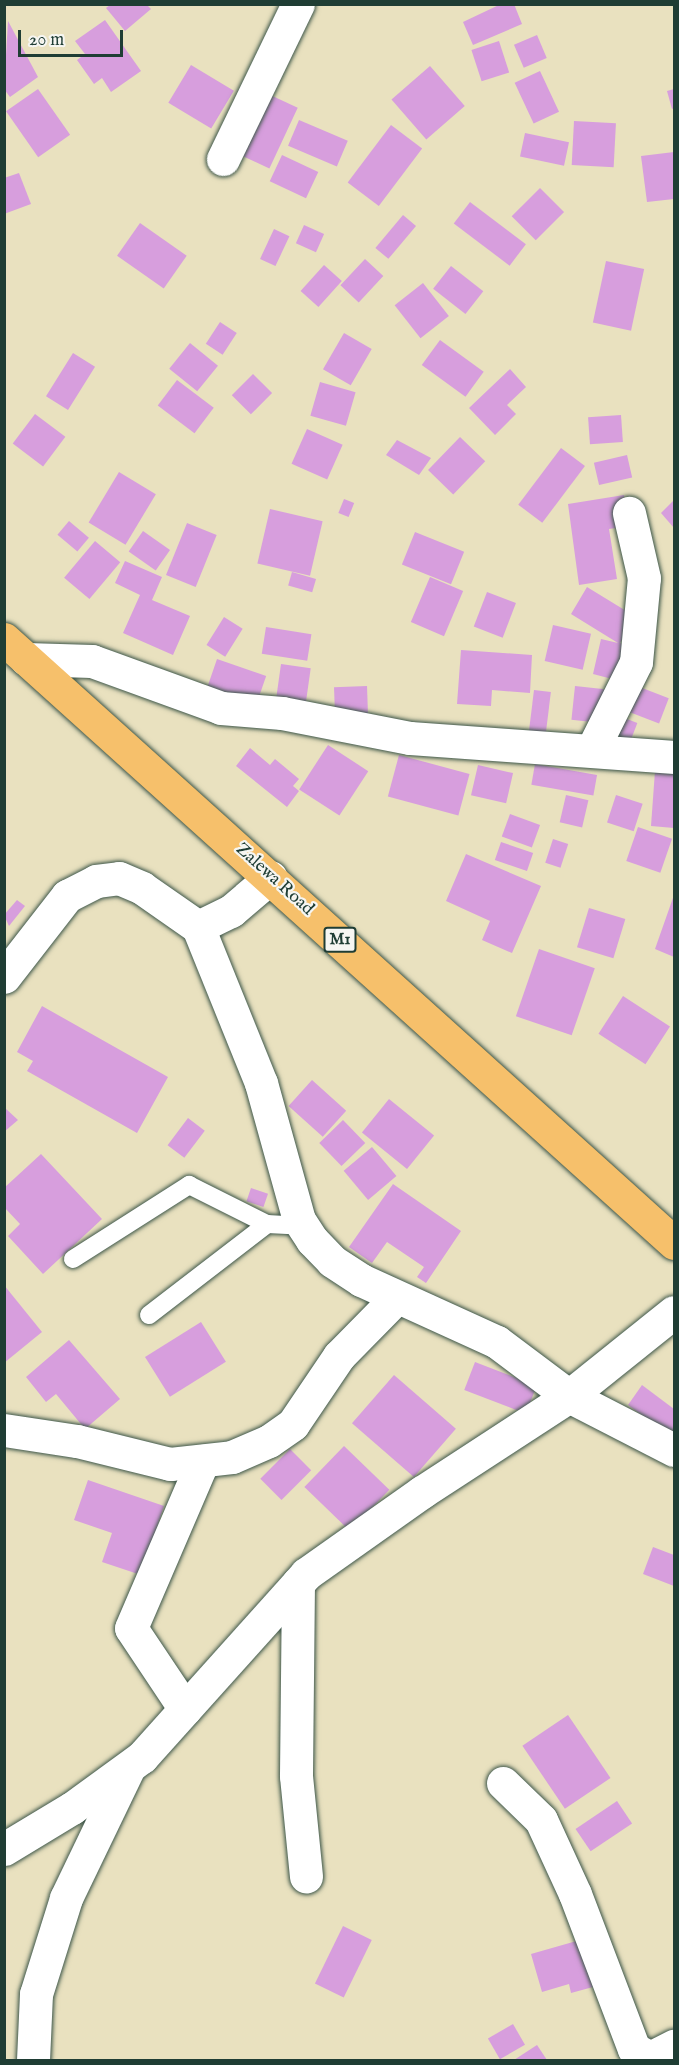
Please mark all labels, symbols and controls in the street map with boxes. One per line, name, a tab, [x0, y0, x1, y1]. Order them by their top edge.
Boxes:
scale bar	[21, 18, 126, 56]
text: 20 m	[29, 29, 64, 52]
street label: Zalewa Road	[230, 839, 318, 921]
road number: M1	[322, 927, 358, 953]

